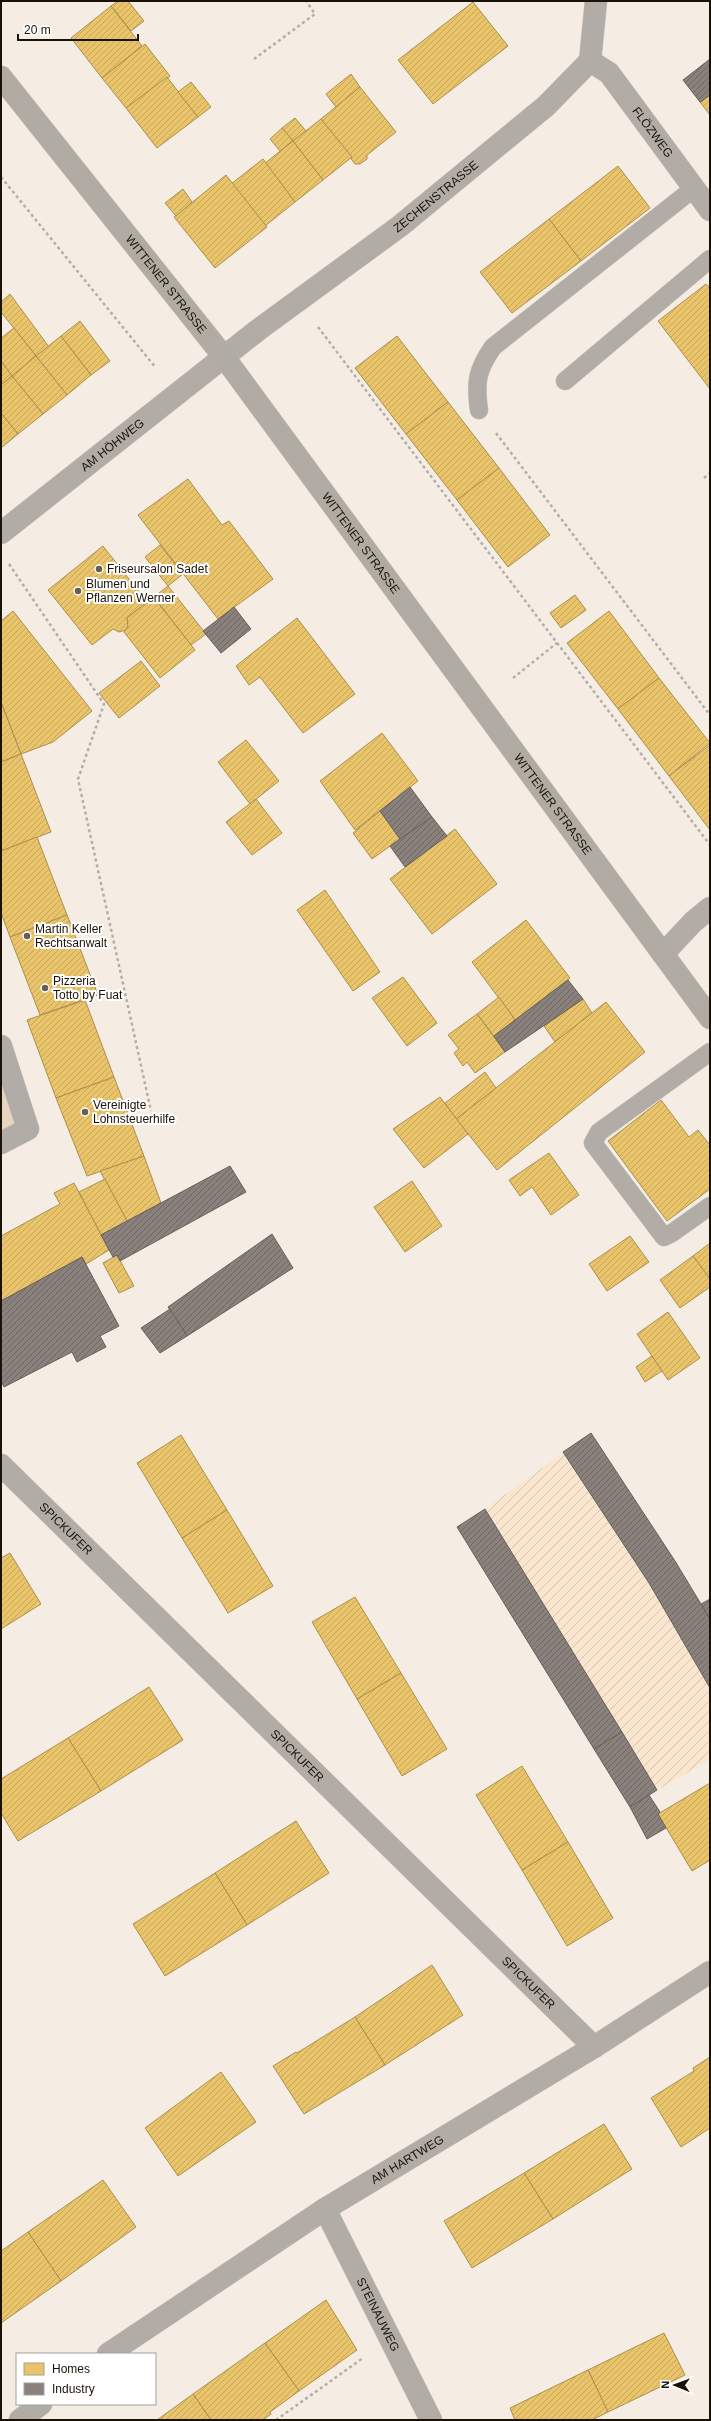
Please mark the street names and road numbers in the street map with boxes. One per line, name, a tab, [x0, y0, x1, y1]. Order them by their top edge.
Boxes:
street label: FLÖZWEG	[629, 104, 676, 160]
street label: ZECHENSTRASSE	[391, 158, 481, 235]
street label: WITTENER STRASSE	[123, 232, 210, 336]
street label: AM HÖHWEG	[78, 416, 147, 474]
street label: WITTENER STRASSE	[319, 490, 403, 597]
street label: WITTENER STRASSE	[511, 751, 595, 858]
street label: SPICKUFER	[37, 1500, 96, 1558]
street label: SPICKUFER	[268, 1727, 327, 1785]
street label: SPICKUFER	[499, 1954, 558, 2012]
street label: AM HARTWEG	[368, 2132, 446, 2187]
street label: STEINAUWEG	[354, 2275, 402, 2354]

